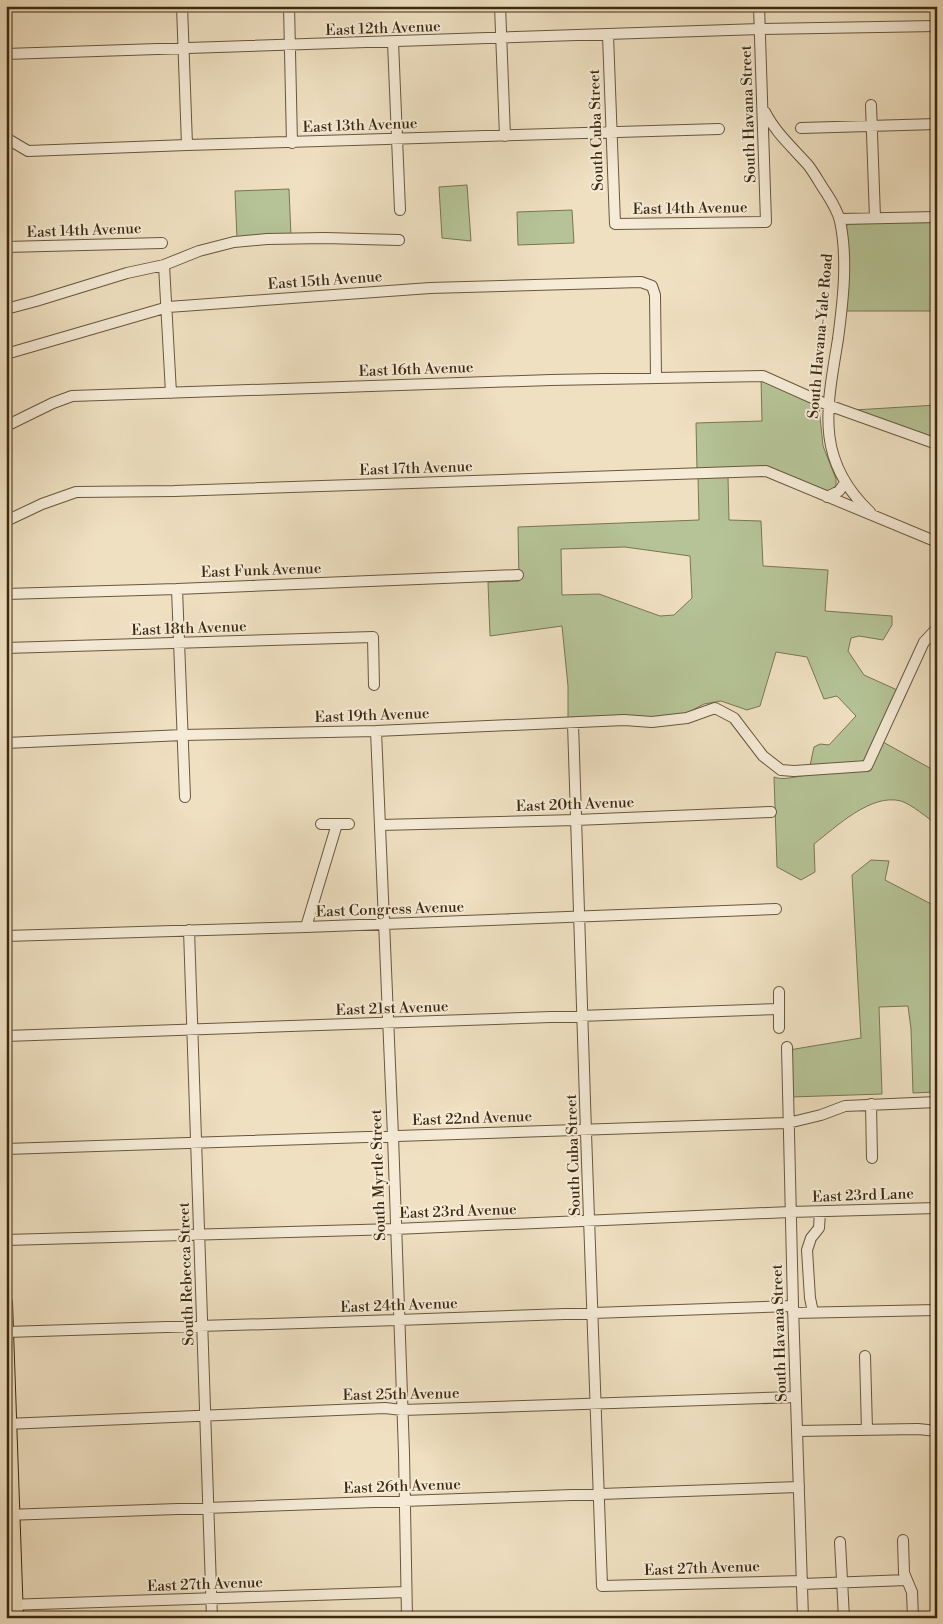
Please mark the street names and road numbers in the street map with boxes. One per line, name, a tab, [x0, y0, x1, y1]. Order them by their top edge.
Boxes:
street label: East 12th Avenue	[325, 17, 441, 40]
street label: South Havana Street	[737, 44, 760, 183]
street label: South Cuba Street	[585, 68, 608, 191]
street label: East 13th Avenue	[302, 114, 418, 137]
street label: East 14th Avenue	[632, 198, 748, 219]
street label: East 14th Avenue	[26, 219, 142, 242]
street label: South Havana-Yale Road	[804, 252, 837, 419]
street label: East 15th Avenue	[267, 267, 383, 294]
street label: East 16th Avenue	[358, 358, 474, 381]
street label: East 17th Avenue	[359, 457, 473, 480]
street label: East Funk Avenue	[200, 559, 322, 582]
street label: East 18th Avenue	[131, 617, 247, 640]
street label: East 19th Avenue	[314, 704, 430, 727]
street label: East 20th Avenue	[515, 793, 635, 816]
street label: East Congress Avenue	[315, 897, 465, 922]
street label: East 21st Avenue	[335, 997, 449, 1020]
street label: South Cuba Street	[562, 1093, 585, 1216]
street label: East 22nd Avenue	[412, 1107, 532, 1130]
street label: South Myrtle Street	[367, 1108, 390, 1241]
street label: East 23rd Lane	[812, 1184, 914, 1207]
street label: East 23rd Avenue	[399, 1200, 517, 1223]
street label: South Rebecca Street	[174, 1201, 199, 1346]
street label: South Havana Street	[768, 1263, 791, 1402]
street label: East 24th Avenue	[340, 1294, 458, 1317]
street label: East 25th Avenue	[342, 1384, 460, 1405]
street label: East 26th Avenue	[343, 1475, 461, 1498]
street label: East 27th Avenue	[644, 1557, 760, 1580]
street label: East 27th Avenue	[147, 1573, 263, 1596]

